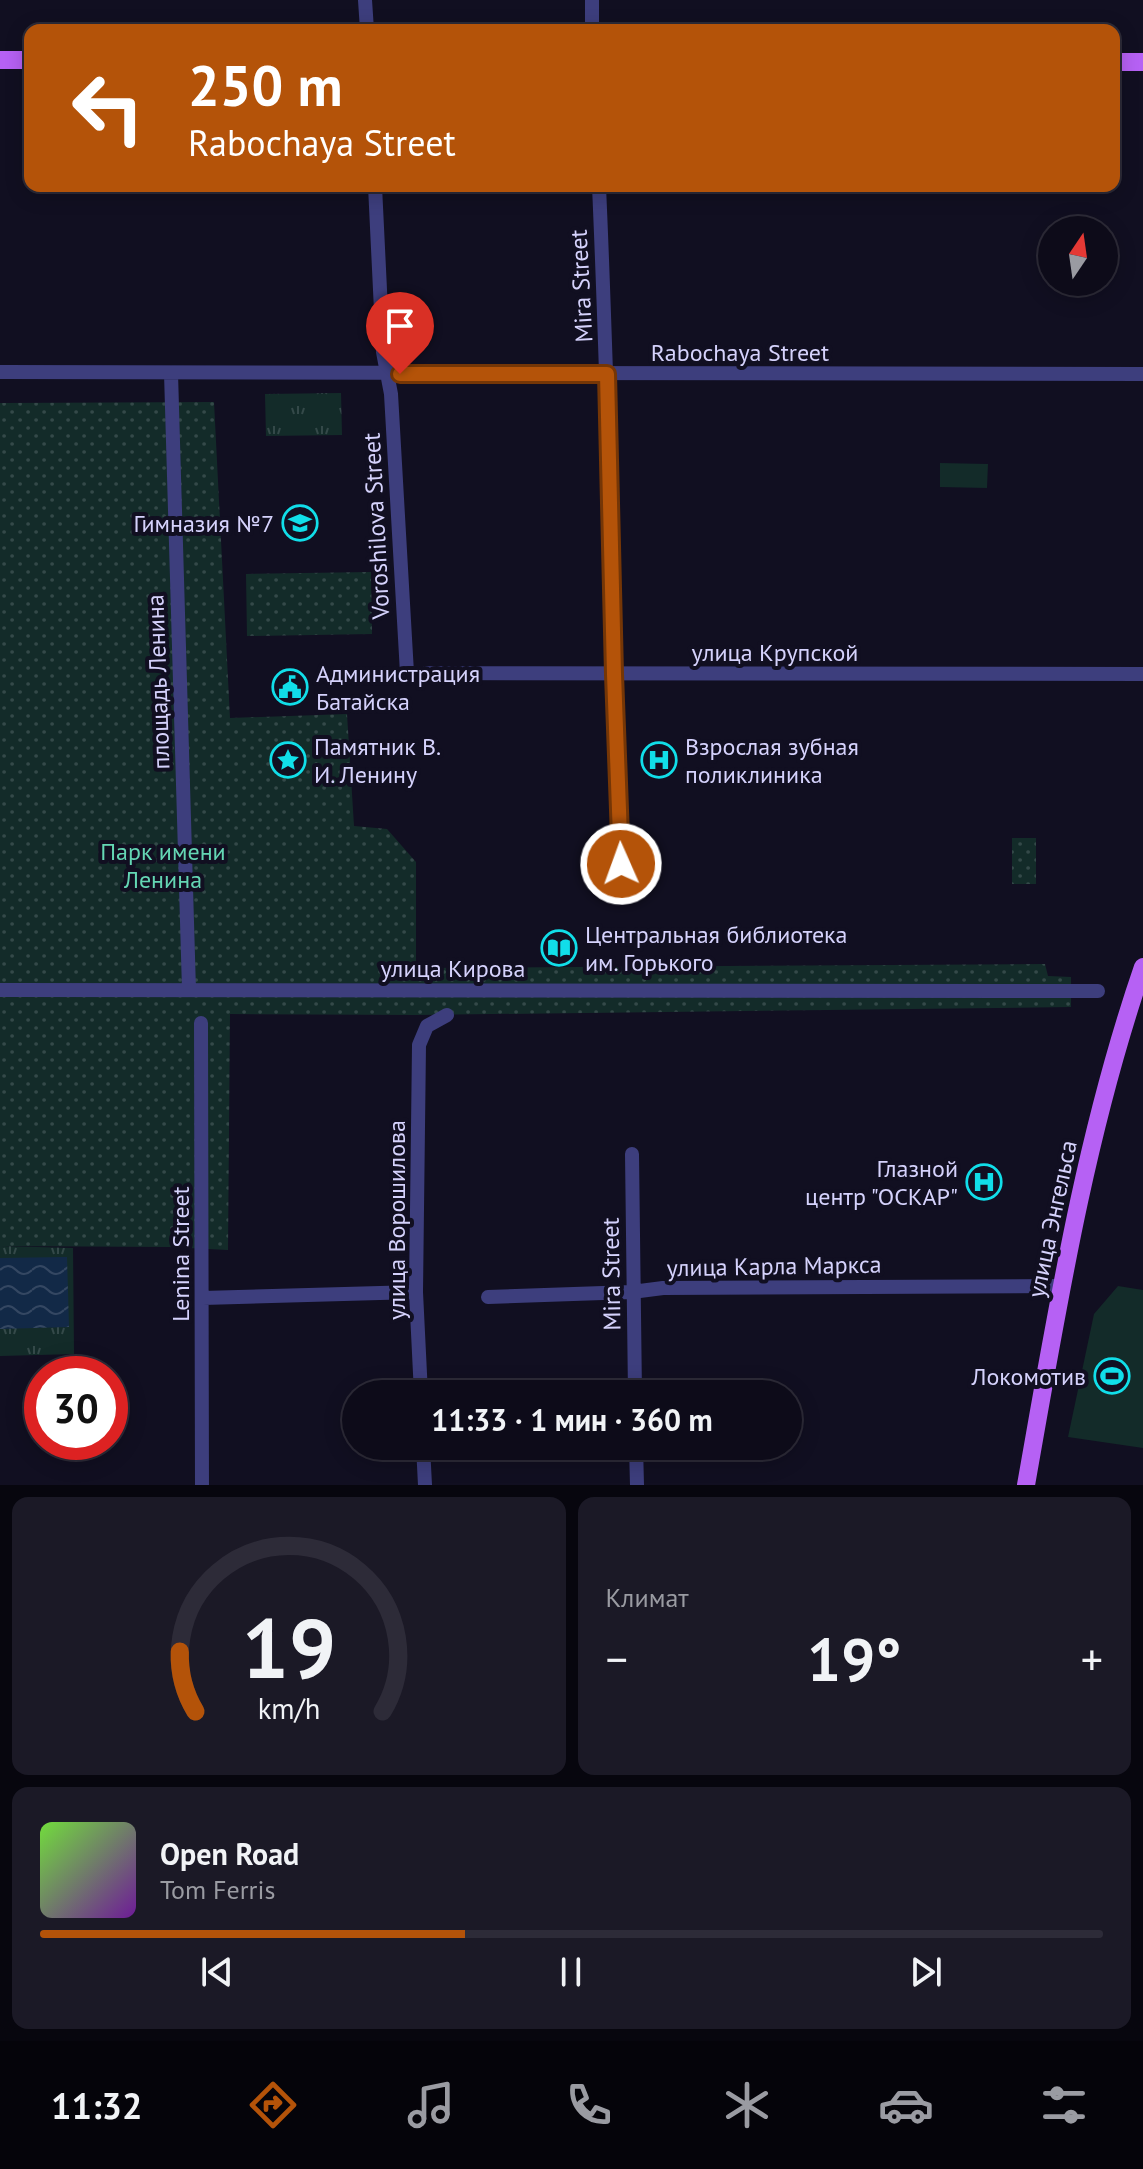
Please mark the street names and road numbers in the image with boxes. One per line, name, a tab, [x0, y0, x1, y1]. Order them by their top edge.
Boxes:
street label: Mira Street	[563, 229, 599, 343]
street label: Rabochaya Street	[651, 337, 829, 368]
street label: Voroshilova Street	[356, 432, 396, 621]
street label: площадь Ленина	[139, 594, 177, 770]
street label: улица Крупской	[692, 637, 858, 668]
street label: улица Кирова	[381, 953, 525, 984]
street label: улица Ворошилова	[381, 1120, 412, 1320]
street label: улица Энгельса	[1020, 1137, 1084, 1301]
street label: Lenina Street	[165, 1186, 196, 1322]
street label: Mira Street	[595, 1217, 627, 1331]
street label: улица Карла Маркса	[666, 1249, 882, 1283]

